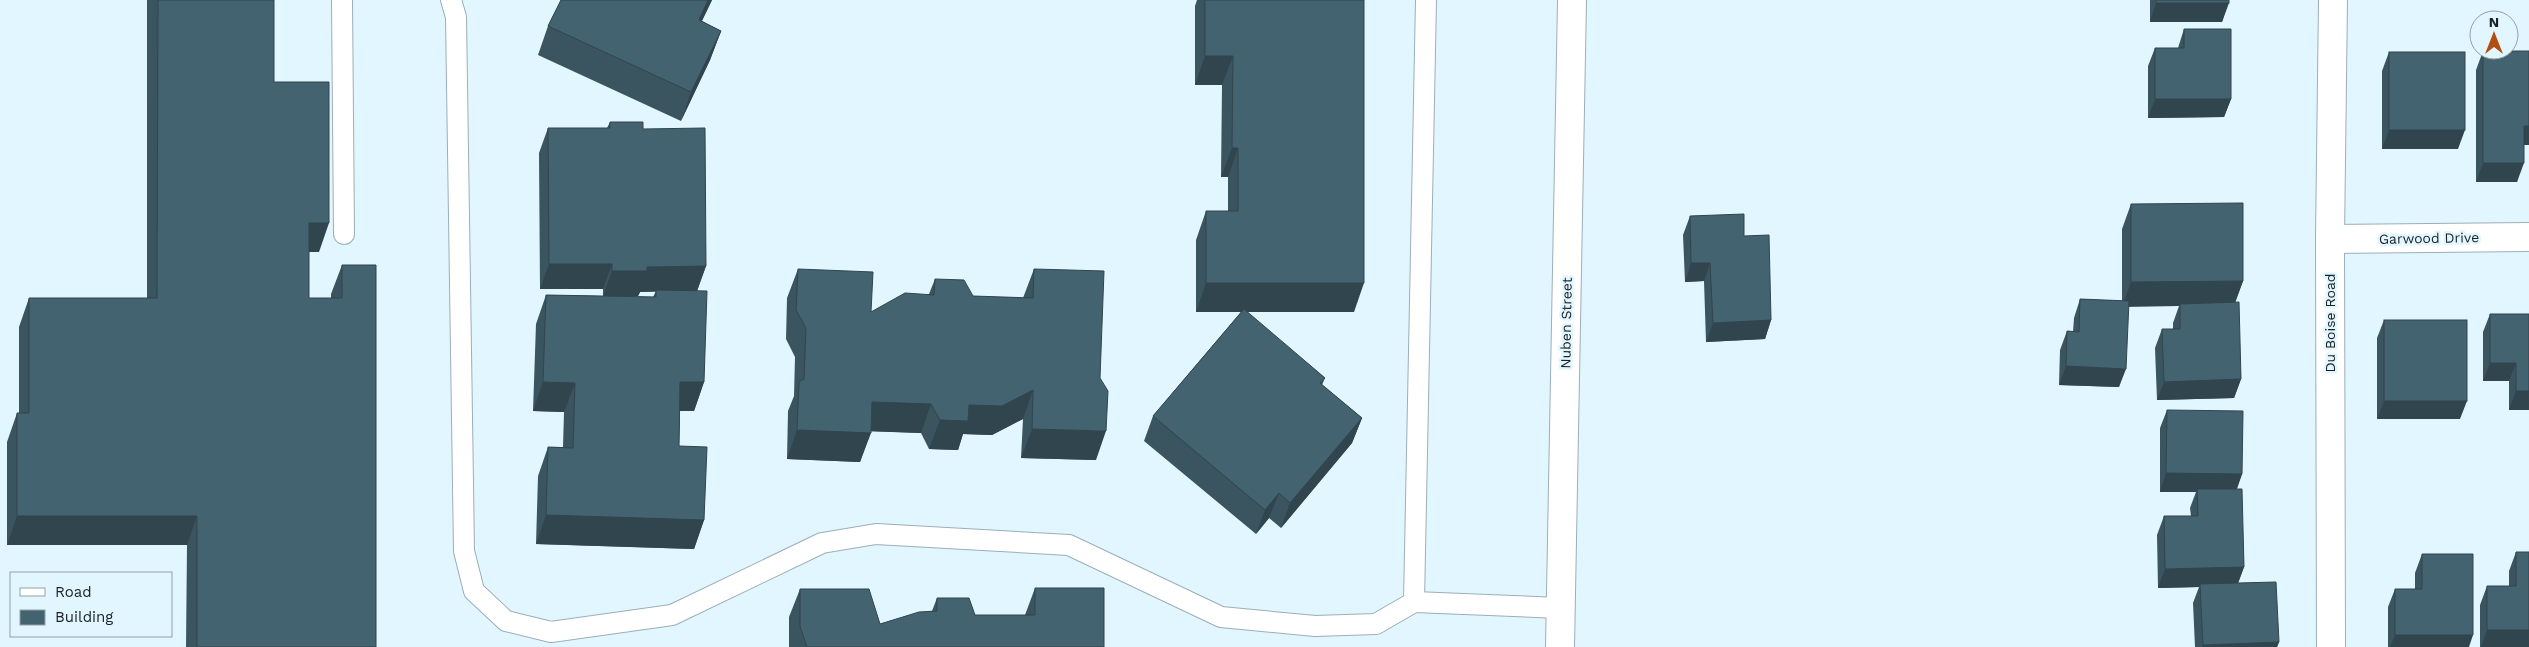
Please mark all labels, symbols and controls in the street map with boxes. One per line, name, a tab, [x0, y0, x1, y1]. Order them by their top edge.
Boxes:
north arrow	[2469, 10, 2519, 60]
text: N	[2489, 14, 2499, 30]
street label: Garwood Drive	[2379, 229, 2479, 247]
street label: Du Boise Road	[2322, 273, 2338, 373]
street label: Nuben Street	[1557, 277, 1575, 369]
legend	[10, 572, 172, 637]
text: Road	[55, 583, 92, 601]
text: Building	[55, 608, 113, 626]

